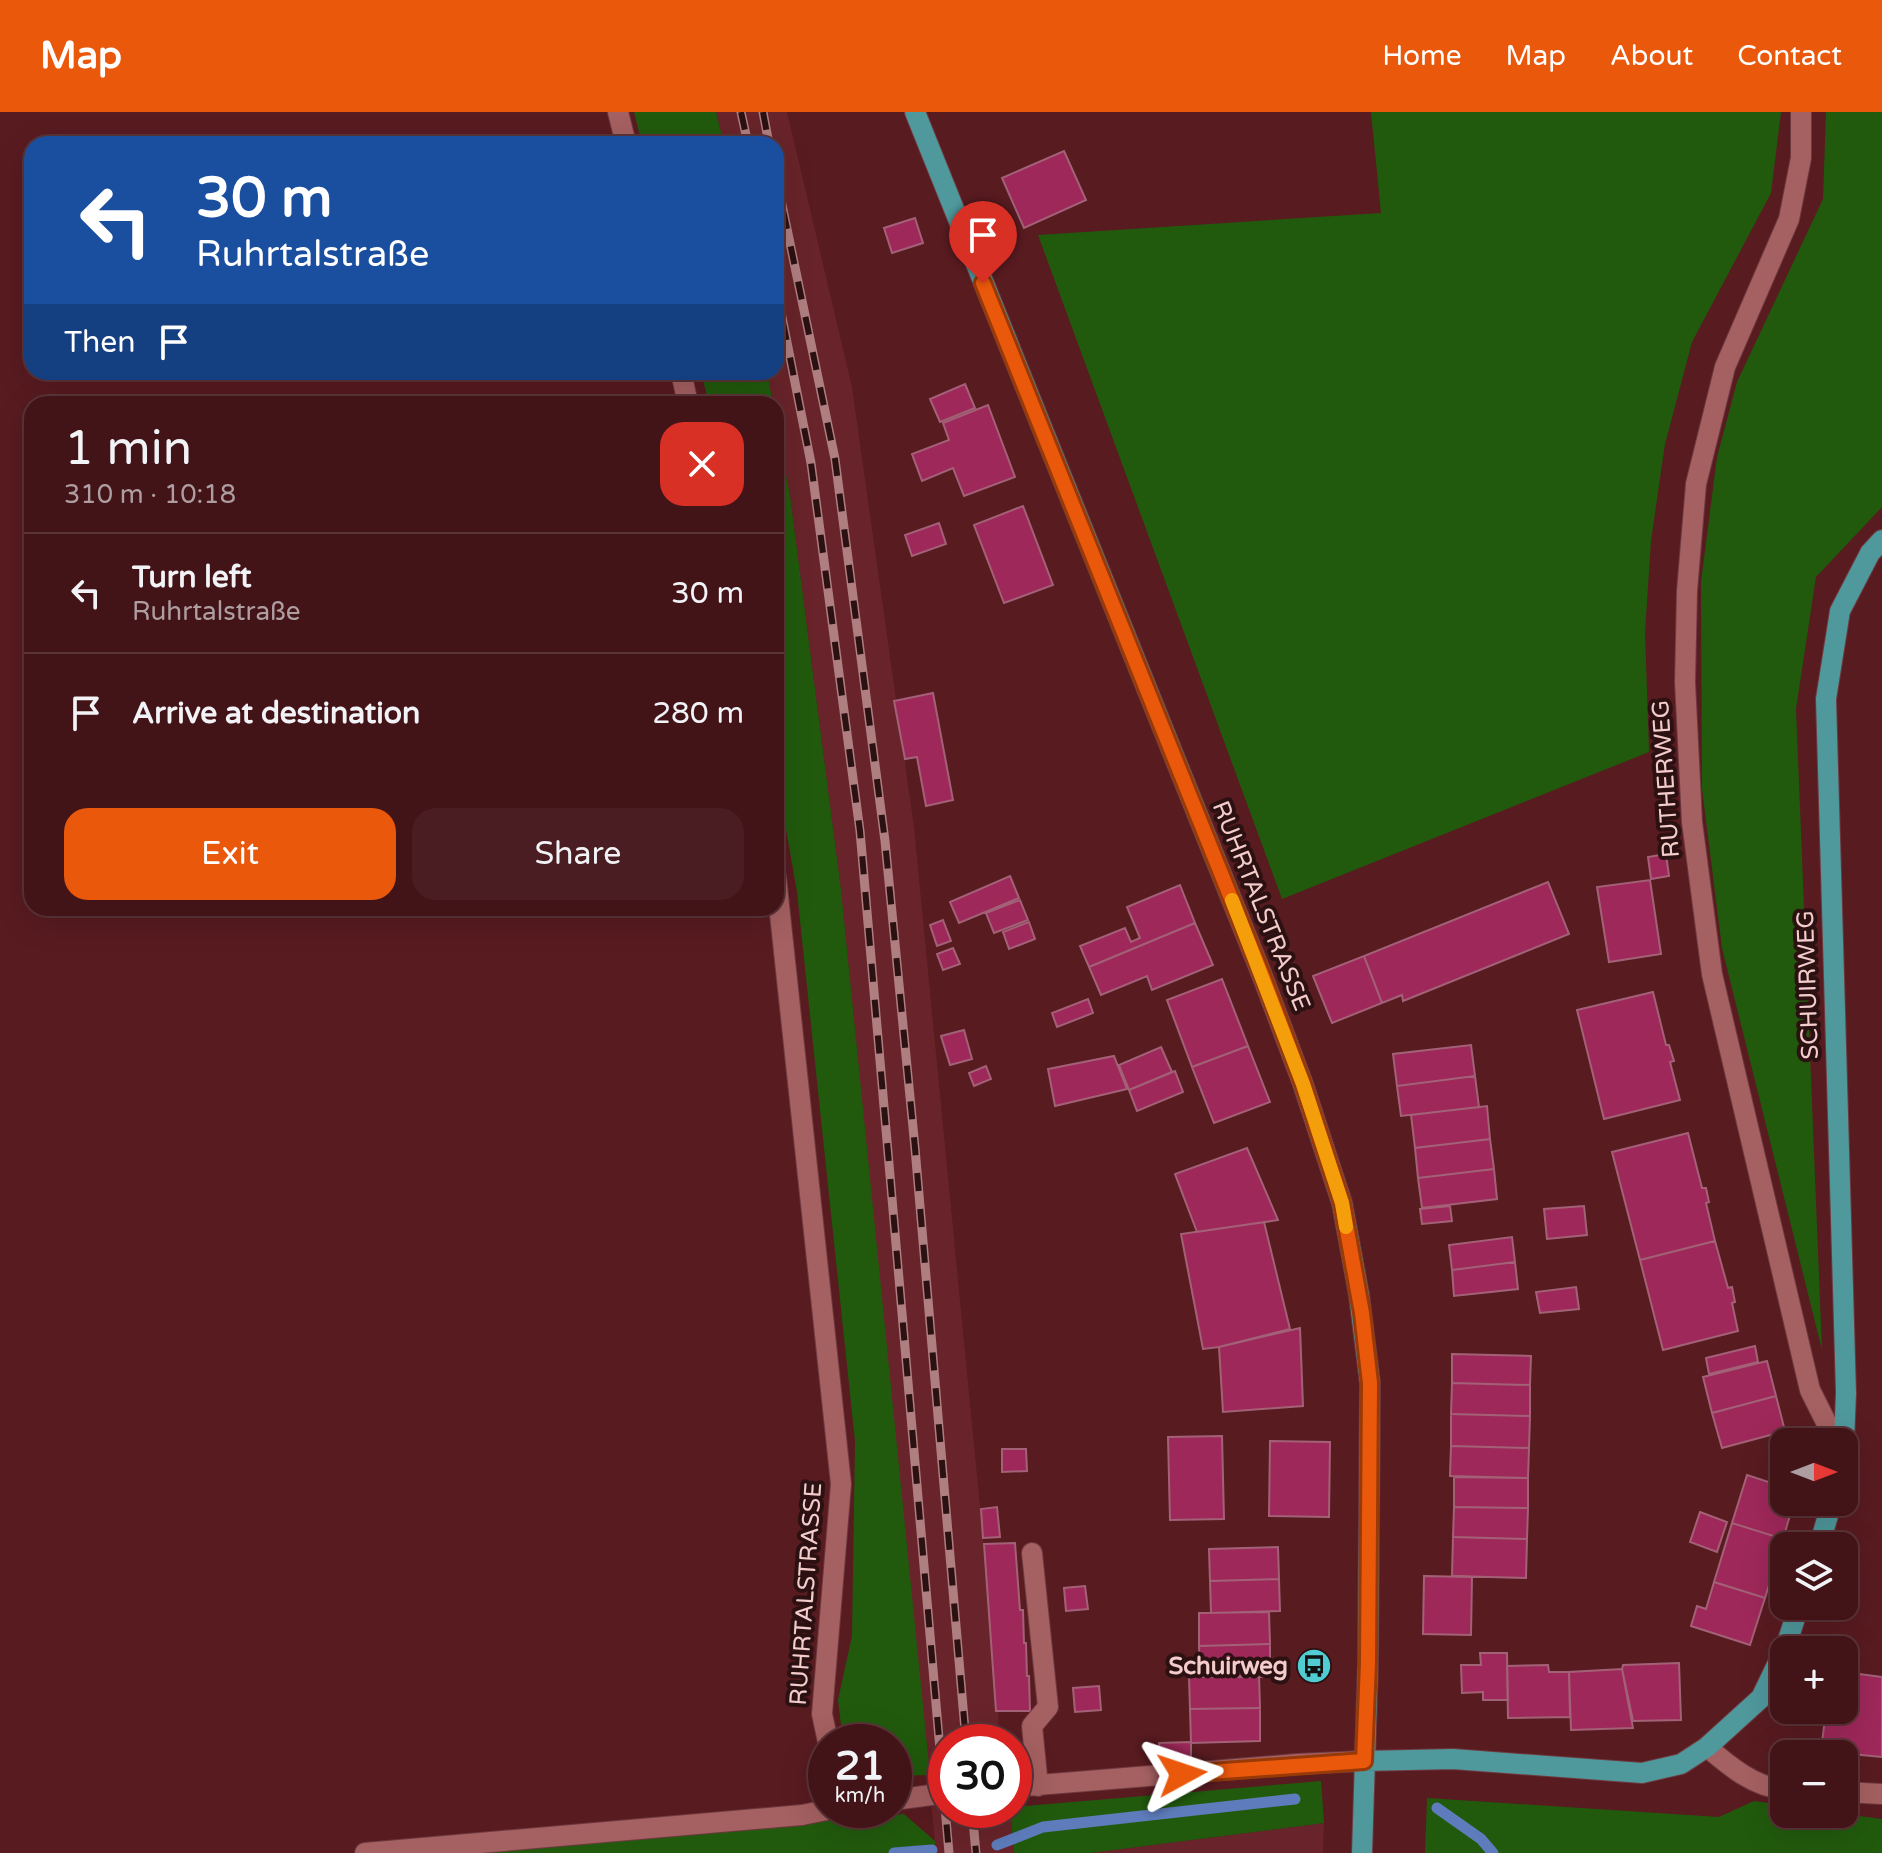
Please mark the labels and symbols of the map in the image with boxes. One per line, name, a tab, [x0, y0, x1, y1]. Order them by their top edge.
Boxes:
pin	[949, 201, 1017, 283]
street label: RUTHERWEG	[1646, 699, 1686, 859]
street label: RUHRTALSTRASSE	[1206, 797, 1316, 1015]
street label: SCHUIRWEG	[1791, 910, 1825, 1060]
north arrow	[1770, 1428, 1858, 1516]
street label: RUHRTALSTRASSE	[784, 1481, 828, 1707]
bus stop icon: Schuirweg	[1295, 1647, 1333, 1685]
place label: Schuirweg	[1169, 1652, 1288, 1681]
speed limit sign: 30	[928, 1724, 1032, 1828]
position arrow	[1140, 1732, 1224, 1816]

